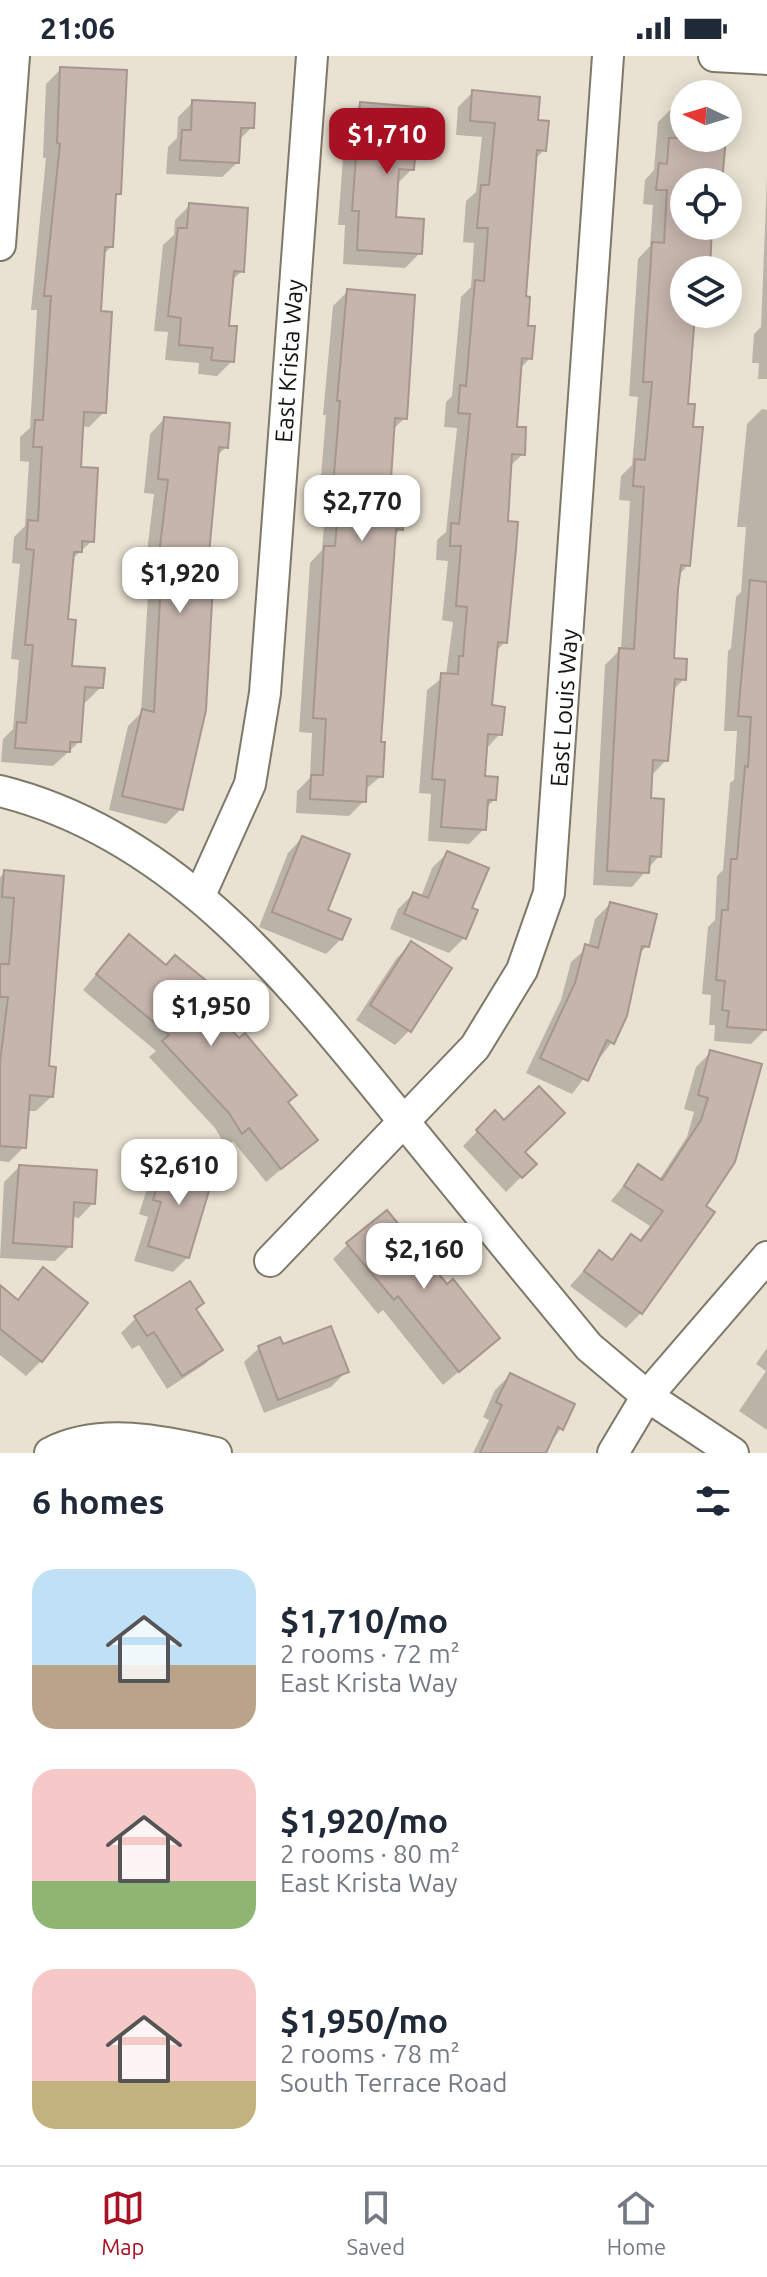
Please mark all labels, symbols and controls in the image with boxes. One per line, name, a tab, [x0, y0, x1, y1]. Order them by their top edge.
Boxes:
text: 21:06	[40, 11, 115, 45]
north arrow	[670, 80, 742, 152]
map controls	[670, 80, 742, 328]
pin: $1,710	[322, 108, 452, 176]
text: $1,710	[347, 119, 427, 148]
button: locate	[670, 168, 742, 240]
button: layers	[670, 256, 742, 328]
street label: East Krista Way	[270, 278, 308, 444]
pin: $2,770	[297, 475, 427, 543]
text: $2,770	[322, 486, 402, 515]
pin: $1,920	[115, 547, 245, 615]
text: $1,920	[140, 558, 220, 587]
street label: East Louis Way	[545, 628, 583, 788]
pin: $1,950	[146, 980, 276, 1048]
text: $1,950	[171, 991, 251, 1020]
pin: $2,610	[114, 1139, 244, 1207]
text: $2,610	[139, 1150, 219, 1179]
pin: $2,160	[359, 1223, 489, 1291]
text: $2,160	[384, 1234, 464, 1263]
icon: filters	[691, 1479, 735, 1523]
text: 6 homes	[32, 1482, 165, 1520]
icon: home	[96, 1601, 192, 1697]
text: $1,710/mo	[280, 1601, 448, 1639]
text: 2 rooms · 72 m²	[280, 1639, 460, 1668]
text: East Krista Way	[280, 1668, 458, 1697]
icon: home	[96, 1801, 192, 1897]
text: $1,920/mo	[280, 1801, 448, 1839]
text: 2 rooms · 80 m²	[280, 1839, 460, 1868]
text: East Krista Way	[280, 1868, 458, 1897]
icon: home	[96, 2001, 192, 2097]
text: $1,950/mo	[280, 2001, 448, 2039]
text: 2 rooms · 78 m²	[280, 2039, 460, 2068]
text: South Terrace Road	[280, 2068, 508, 2097]
tab: Map	[101, 2186, 145, 2259]
tab: Saved	[347, 2186, 405, 2259]
tab: Home	[607, 2186, 666, 2259]

